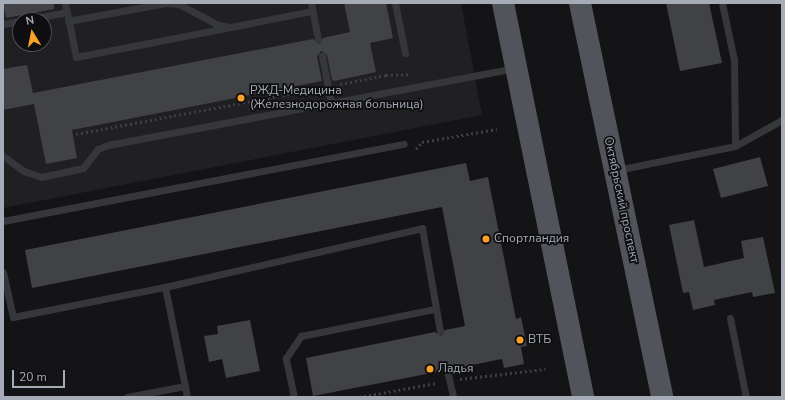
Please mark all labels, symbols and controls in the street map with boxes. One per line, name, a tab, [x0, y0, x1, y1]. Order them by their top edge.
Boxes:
north arrow	[12, 12, 52, 52]
text: N	[25, 13, 35, 29]
place label: РЖД-Медицина (Железнодорожная больница)	[250, 84, 424, 112]
marker: РЖД-Медицина (Железнодорожная больница)	[235, 92, 247, 104]
street label: Октябрьский проспект	[601, 136, 641, 264]
place label: Спортландия	[494, 232, 569, 246]
marker: Спортландия	[481, 234, 491, 244]
place label: ВТБ	[528, 333, 551, 347]
marker: ВТБ	[515, 335, 525, 345]
scale bar	[14, 362, 67, 388]
place label: Ладья	[438, 362, 473, 376]
marker: Ладья	[425, 364, 435, 374]
text: 20 m	[19, 369, 47, 385]

